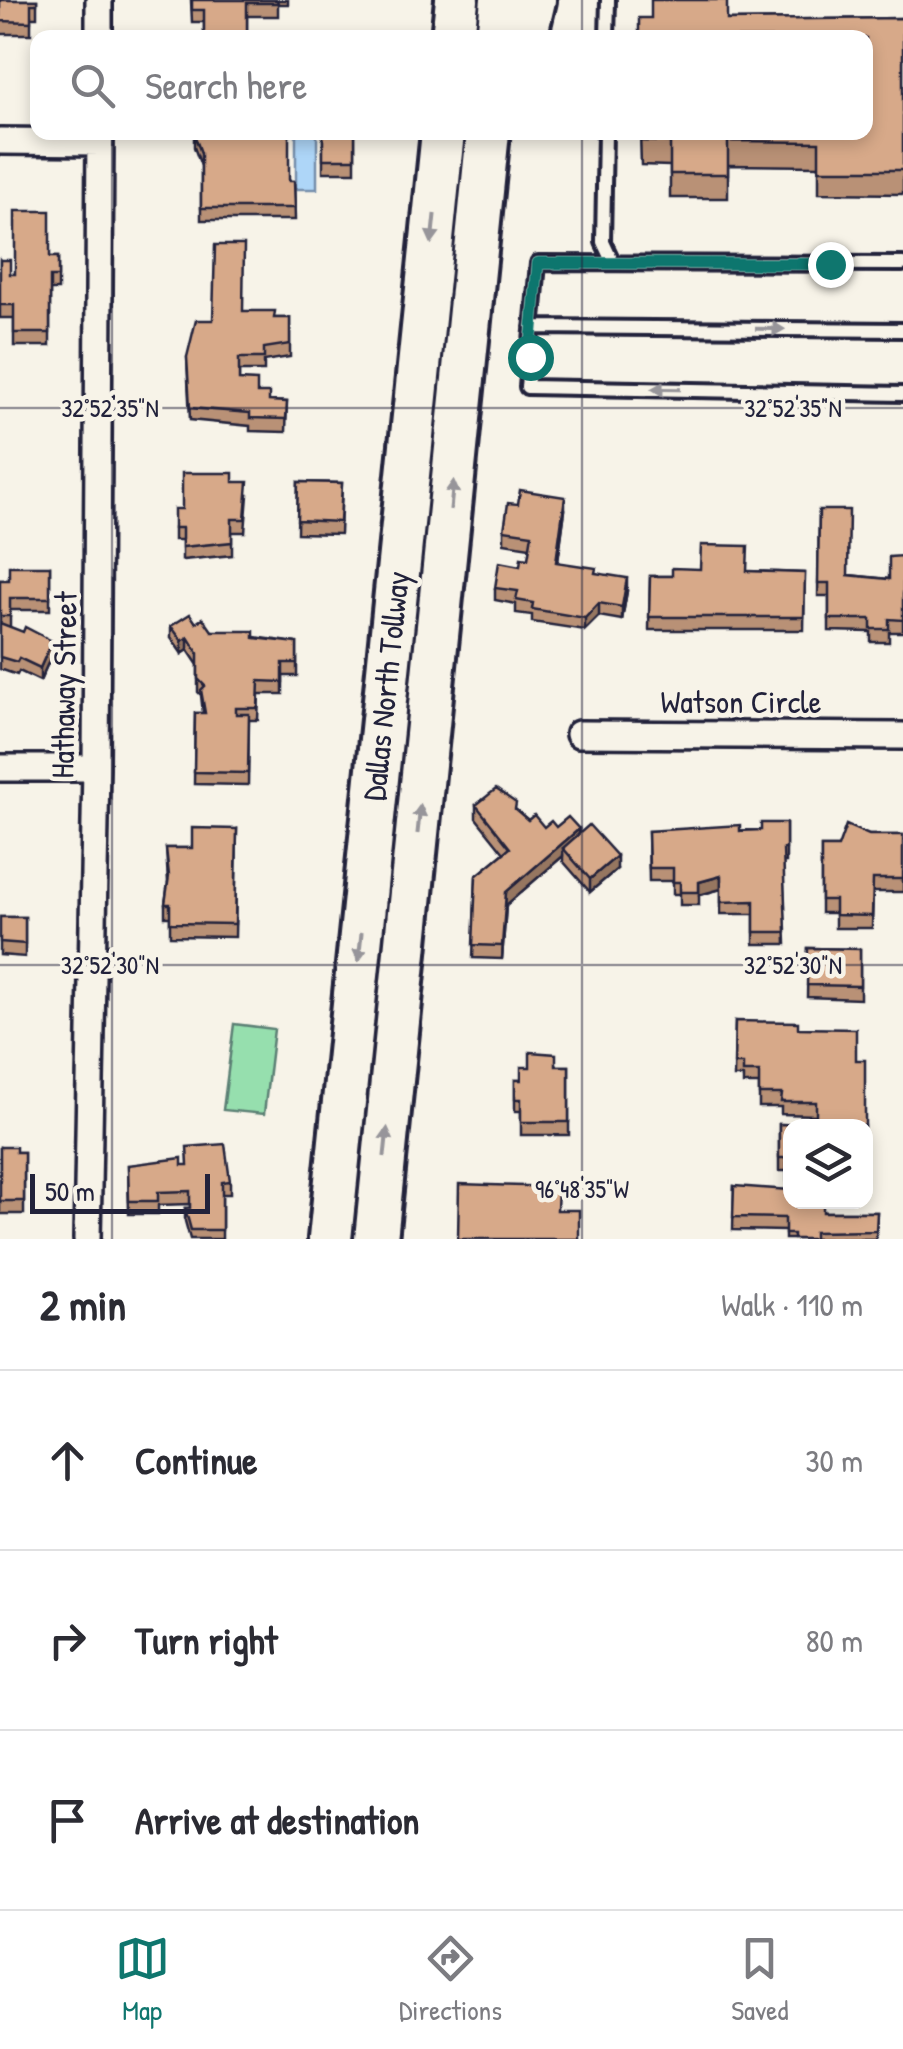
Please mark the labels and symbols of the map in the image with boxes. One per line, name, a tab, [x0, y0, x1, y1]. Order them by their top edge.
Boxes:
one-way arrow	[425, 214, 441, 246]
route end	[808, 242, 854, 288]
one-way arrow	[754, 321, 786, 337]
route start	[508, 335, 554, 381]
one-way arrow	[649, 381, 681, 397]
text: 32°52'35"N	[61, 391, 159, 425]
text: 32°52'35"N	[744, 391, 842, 425]
one-way arrow	[444, 479, 460, 511]
street label: Dallas North Tollway	[352, 569, 419, 803]
street label: Hathaway Street	[40, 590, 87, 779]
street label: Watson Circle	[661, 680, 822, 723]
one-way arrow	[411, 802, 427, 834]
one-way arrow	[352, 932, 368, 964]
text: 32°52'30"N	[61, 948, 159, 982]
text: 32°52'30"N	[744, 948, 842, 982]
one-way arrow	[378, 1126, 394, 1157]
scale bar	[30, 1169, 210, 1214]
text: 96°48'35"W	[535, 1172, 630, 1206]

